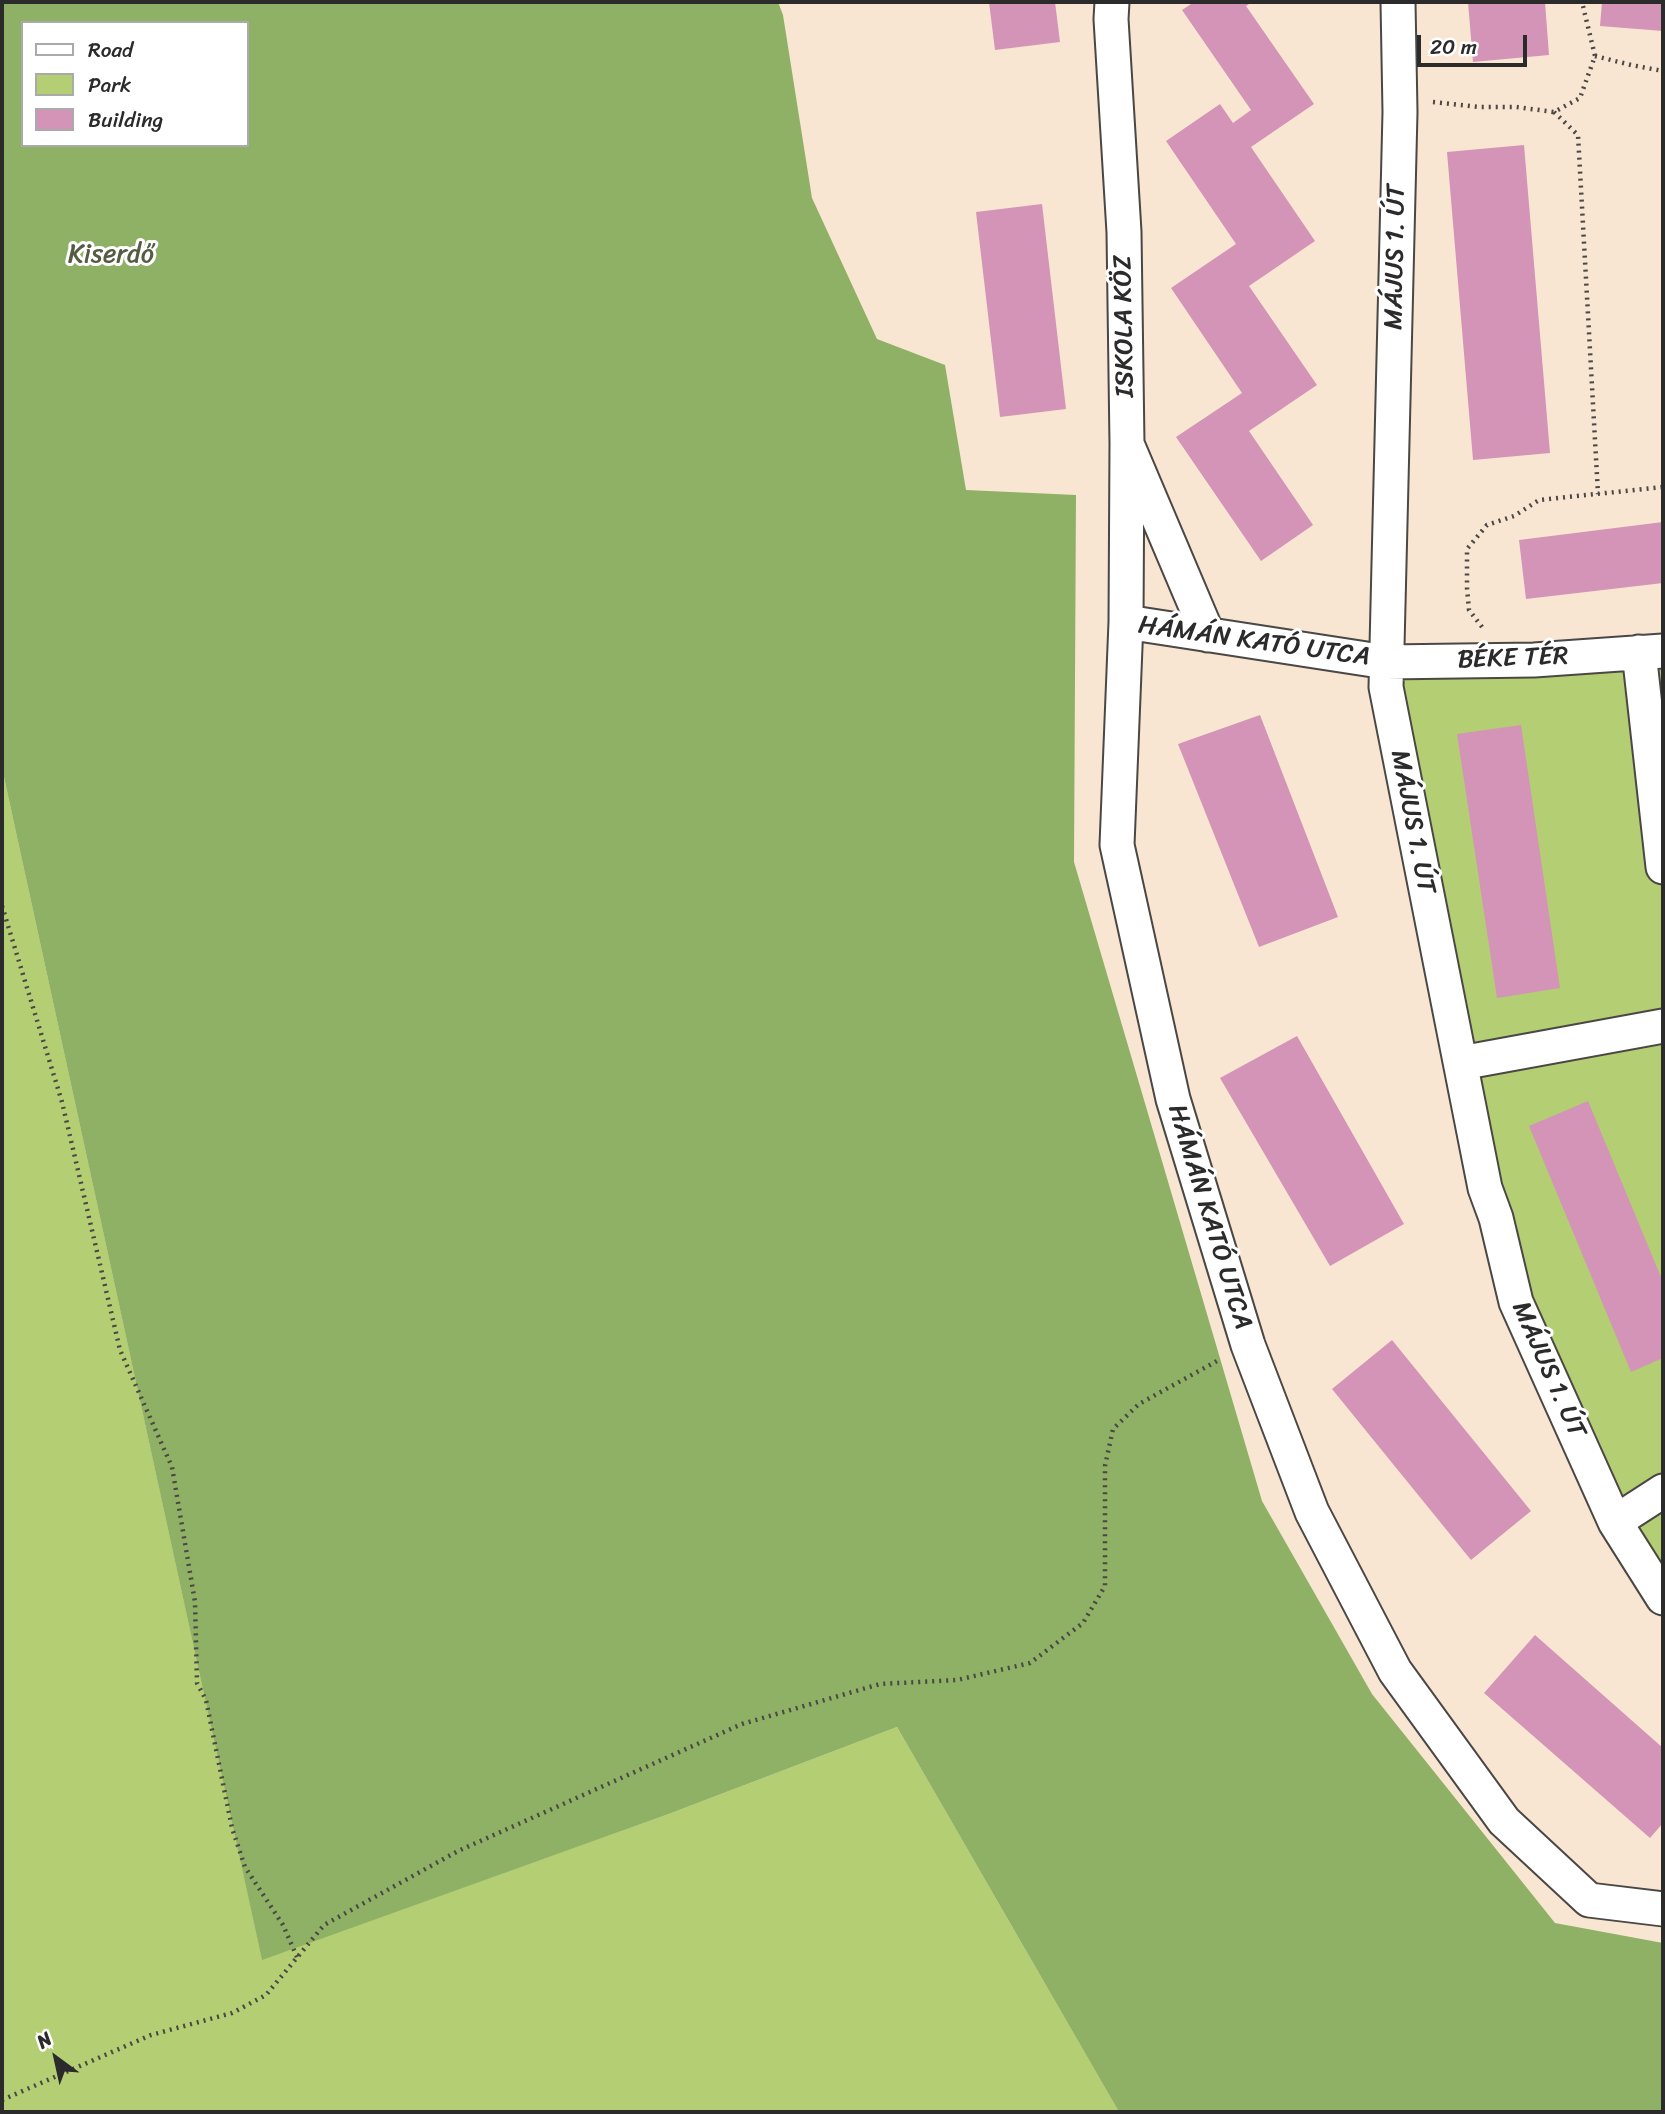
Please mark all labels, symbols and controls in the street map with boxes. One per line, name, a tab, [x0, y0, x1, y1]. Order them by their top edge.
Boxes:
legend	[21, 21, 248, 147]
scale bar	[1420, 21, 1530, 65]
text: 20 m	[1430, 28, 1477, 66]
text: Road	[88, 31, 133, 69]
text: Park	[88, 66, 131, 104]
text: Building	[88, 101, 163, 139]
street label: MÁJUS 1. ÚT	[1379, 184, 1413, 330]
park label: Kiserdő	[68, 239, 154, 271]
street label: ISKOLA KÖZ	[1108, 254, 1142, 398]
street label: HÁMÁN KATÓ UTCA	[1136, 610, 1372, 674]
street label: BÉKE TÉR	[1457, 641, 1569, 677]
street label: MÁJUS 1. ÚT	[1383, 747, 1441, 897]
street label: HÁMÁN KATÓ UTCA	[1160, 1101, 1258, 1333]
street label: MÁJUS 1. ÚT	[1504, 1297, 1592, 1443]
north arrow	[21, 2023, 91, 2093]
text: N	[30, 2023, 59, 2057]

